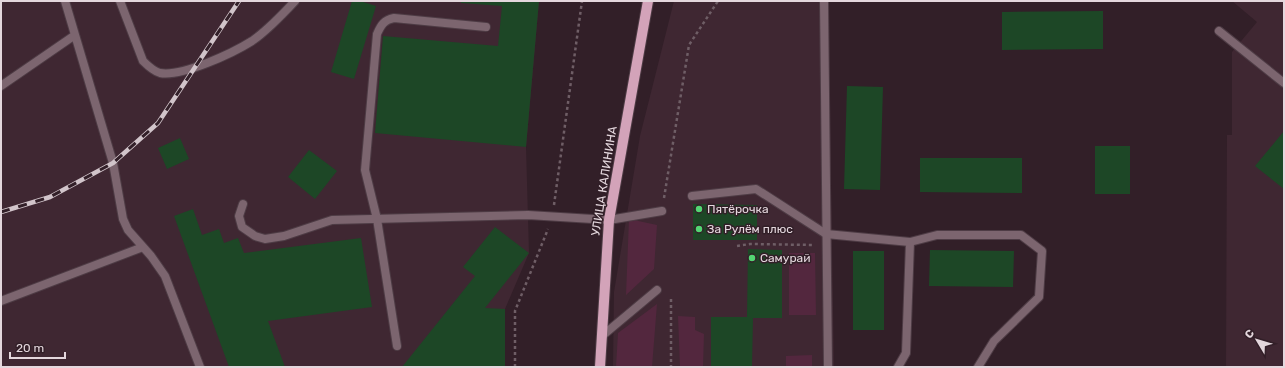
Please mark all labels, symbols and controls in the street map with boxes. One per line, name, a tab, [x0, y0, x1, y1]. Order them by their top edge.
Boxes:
street label: УЛИЦА КАЛИНИНА	[588, 125, 620, 237]
place label: Пятёрочка	[707, 202, 769, 216]
marker: Пятёрочка	[694, 204, 704, 214]
place label: За Рулём плюс	[707, 222, 793, 236]
marker: За Рулём плюс	[694, 224, 704, 234]
place label: Самурай	[760, 251, 810, 265]
marker: Самурай	[747, 253, 757, 263]
north arrow	[1237, 320, 1277, 360]
text: С	[1242, 327, 1257, 341]
scale bar	[10, 334, 65, 360]
text: 20 m	[16, 341, 44, 355]

